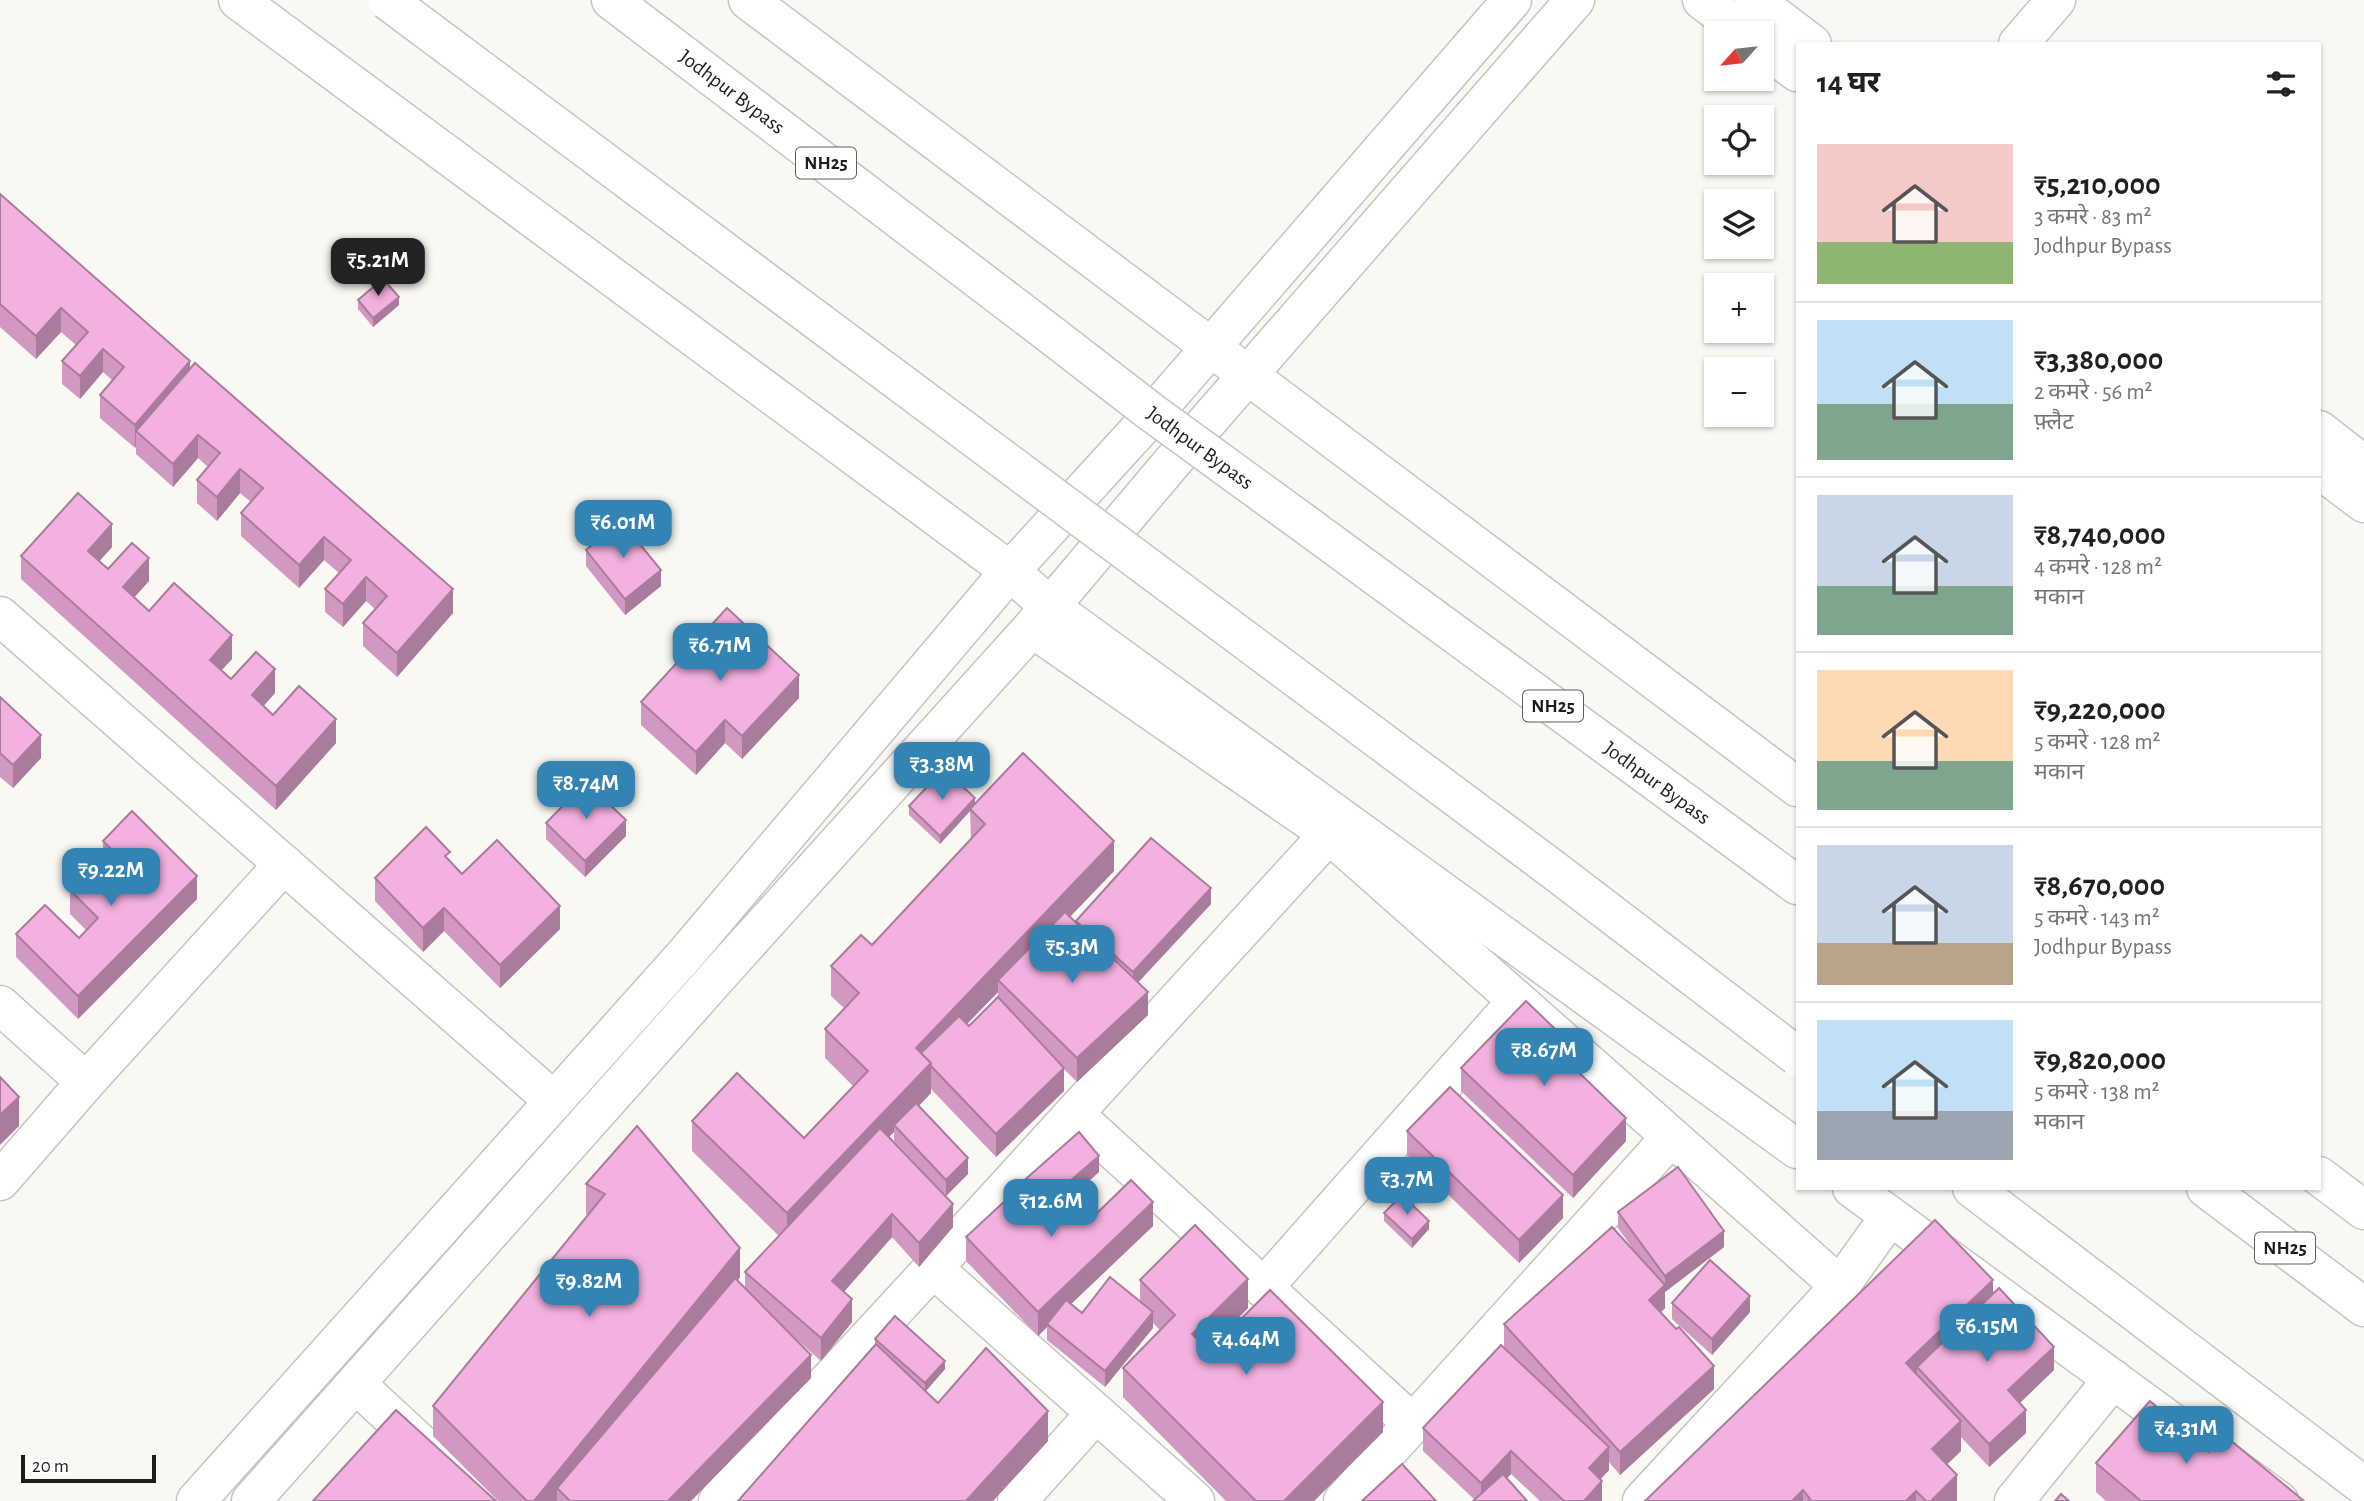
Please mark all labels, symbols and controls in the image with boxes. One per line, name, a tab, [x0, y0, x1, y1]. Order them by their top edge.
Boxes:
north arrow	[1704, 21, 1774, 91]
map controls	[1704, 21, 1774, 427]
street label: Jodhpur Bypass	[675, 46, 789, 138]
icon: filters	[2262, 65, 2300, 103]
text: 14 घर	[1817, 68, 1880, 98]
button: locate	[1704, 105, 1774, 175]
road number: NH25	[796, 148, 856, 178]
text: ₹5,210,000	[2034, 170, 2161, 200]
icon: home	[1873, 172, 1957, 256]
button: layers	[1704, 189, 1774, 259]
text: 3 कमरे · 83 m²	[2034, 206, 2152, 229]
text: Jodhpur Bypass	[2034, 235, 2172, 258]
pin: ₹5.21M	[321, 238, 435, 298]
text: ₹5.21M	[347, 249, 409, 272]
button: +	[1704, 273, 1774, 343]
text: ₹3,380,000	[2034, 345, 2163, 375]
icon: home	[1873, 348, 1957, 432]
button: −	[1704, 357, 1774, 427]
text: 2 कमरे · 56 m²	[2034, 381, 2153, 404]
street label: Jodhpur Bypass	[1143, 403, 1257, 493]
text: फ़्लैट	[2034, 411, 2074, 434]
pin: ₹6.01M	[566, 500, 680, 560]
text: ₹6.01M	[591, 511, 655, 534]
text: ₹8,740,000	[2034, 520, 2166, 550]
icon: home	[1873, 523, 1957, 607]
text: 4 कमरे · 128 m²	[2034, 556, 2162, 579]
text: मकान	[2034, 586, 2084, 609]
pin: ₹6.71M	[663, 624, 777, 683]
text: ₹6.71M	[689, 634, 751, 657]
road number: NH25	[1523, 691, 1583, 722]
text: ₹9,220,000	[2034, 695, 2166, 725]
icon: home	[1873, 698, 1957, 782]
text: 5 कमरे · 128 m²	[2034, 731, 2161, 754]
street label: Jodhpur Bypass	[1600, 738, 1714, 828]
pin: ₹3.38M	[885, 742, 999, 802]
text: ₹3.38M	[910, 753, 974, 776]
text: मकान	[2034, 761, 2084, 784]
pin: ₹8.74M	[529, 762, 643, 821]
text: ₹8.74M	[553, 772, 619, 795]
pin: ₹9.22M	[54, 848, 168, 908]
text: ₹9.22M	[78, 859, 144, 882]
text: ₹8,670,000	[2034, 871, 2165, 901]
icon: home	[1873, 873, 1957, 957]
text: 5 कमरे · 143 m²	[2034, 907, 2160, 930]
pin: ₹5.3M	[1023, 926, 1121, 985]
text: ₹5.3M	[1045, 936, 1099, 959]
text: Jodhpur Bypass	[2034, 936, 2172, 959]
pin: ₹8.67M	[1487, 1028, 1601, 1088]
text: ₹8.67M	[1511, 1039, 1577, 1062]
text: ₹9,820,000	[2034, 1045, 2166, 1075]
icon: home	[1873, 1048, 1957, 1132]
text: 5 कमरे · 138 m²	[2034, 1081, 2160, 1104]
text: मकान	[2034, 1111, 2084, 1134]
pin: ₹3.7M	[1358, 1158, 1456, 1217]
text: ₹3.7M	[1380, 1168, 1434, 1191]
pin: ₹12.6M	[994, 1180, 1108, 1239]
text: ₹12.6M	[1019, 1190, 1083, 1213]
road number: NH25	[2255, 1232, 2315, 1264]
pin: ₹9.82M	[532, 1260, 646, 1319]
text: ₹9.82M	[556, 1270, 622, 1293]
pin: ₹6.15M	[1930, 1304, 2044, 1364]
text: ₹6.15M	[1956, 1315, 2018, 1338]
pin: ₹4.64M	[1189, 1318, 1303, 1377]
text: ₹4.64M	[1212, 1328, 1280, 1351]
pin: ₹4.31M	[2129, 1406, 2243, 1466]
text: ₹4.31M	[2155, 1417, 2218, 1440]
scale bar	[21, 1452, 156, 1484]
text: 20 m	[32, 1457, 69, 1476]

